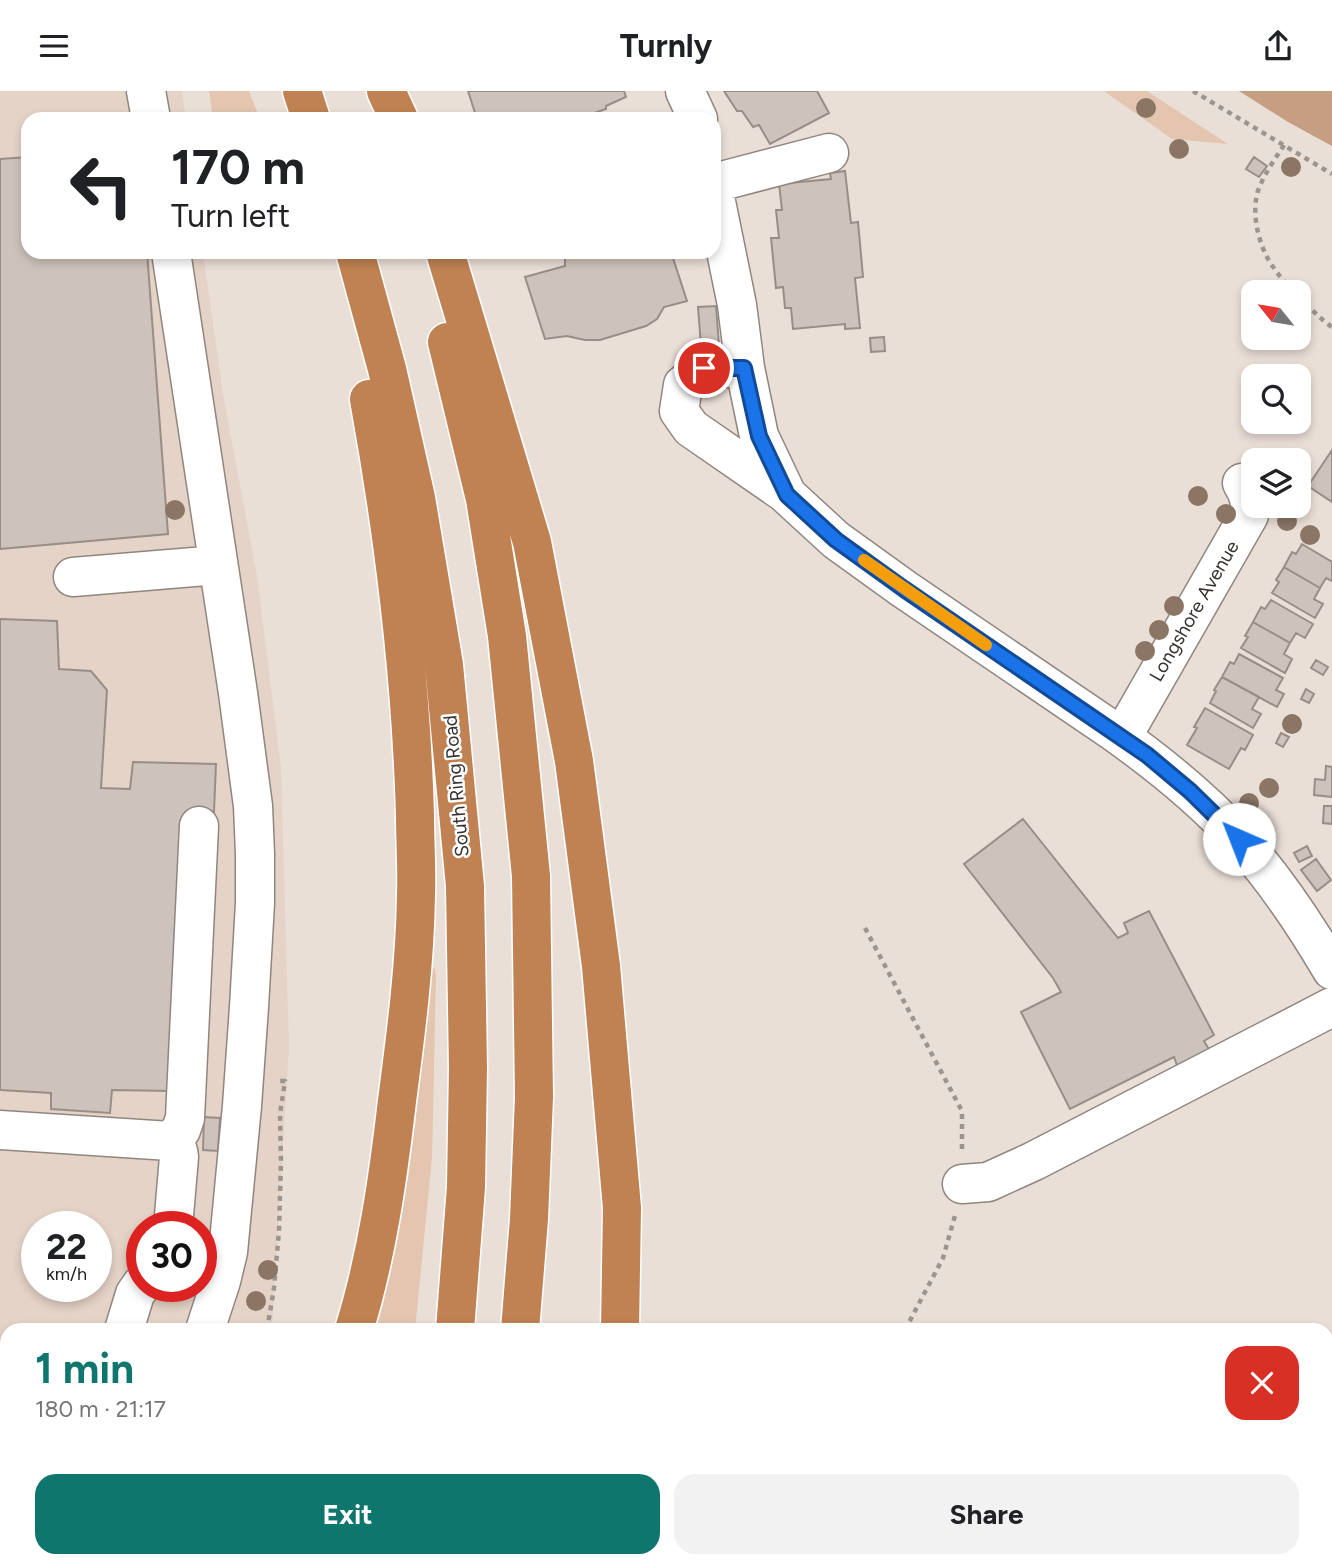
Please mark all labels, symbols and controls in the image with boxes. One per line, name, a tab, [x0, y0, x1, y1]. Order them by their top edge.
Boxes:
icon: menu	[35, 27, 73, 65]
text: Turnly	[620, 27, 712, 65]
icon: share	[1259, 27, 1297, 65]
text: 170 m	[171, 137, 305, 196]
icon: left	[56, 140, 147, 231]
text: Turn left	[171, 197, 290, 235]
north arrow	[1241, 280, 1311, 350]
map controls	[1241, 280, 1311, 518]
pin	[674, 338, 734, 398]
icon: arrive	[685, 349, 723, 387]
button: search	[1241, 364, 1311, 434]
button: layers	[1241, 448, 1311, 518]
street label: Longshore Avenue	[1144, 536, 1244, 686]
street label: South Ring Road	[438, 714, 474, 858]
position arrow	[1202, 802, 1276, 876]
speed limit sign: 30	[126, 1211, 217, 1302]
text: 22	[46, 1226, 87, 1268]
text: km/h	[46, 1263, 87, 1285]
text: 1 min	[35, 1343, 134, 1394]
button: close	[1225, 1346, 1299, 1420]
text: 180 m · 21:17	[35, 1395, 166, 1423]
button: Exit	[35, 1474, 660, 1554]
button: Share	[674, 1474, 1299, 1554]

